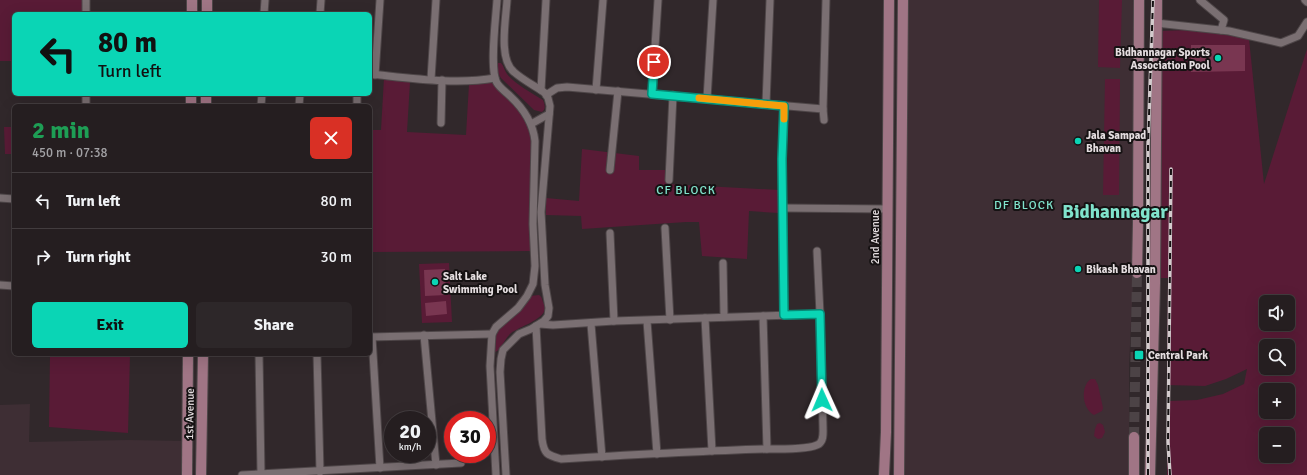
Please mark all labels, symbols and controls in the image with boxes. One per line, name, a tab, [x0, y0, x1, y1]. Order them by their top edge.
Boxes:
text: 80 m	[98, 26, 157, 60]
icon: left	[32, 28, 84, 80]
pin	[637, 45, 671, 79]
place label: Bidhannagar Sports Association Pool	[1115, 46, 1211, 72]
icon: arrive	[643, 51, 665, 73]
marker: Bidhannagar Sports Association Pool	[1213, 53, 1223, 63]
text: Turn left	[98, 60, 161, 82]
text: 2 min	[32, 115, 90, 145]
button: close	[310, 117, 352, 159]
place label: Jala Sampad Bhavan	[1086, 129, 1146, 155]
marker: Jala Sampad Bhavan	[1073, 136, 1083, 146]
text: 450 m · 07:38	[32, 145, 108, 161]
district label: CF BLOCK	[656, 183, 716, 198]
icon: left	[32, 190, 54, 212]
text: Turn left	[66, 192, 120, 210]
text: 80 m	[321, 192, 352, 210]
district label: DF BLOCK	[994, 198, 1054, 213]
district label: Bidhannagar	[1062, 200, 1168, 224]
street label: 2nd Avenue	[869, 210, 882, 264]
icon: right	[32, 246, 54, 268]
text: Turn right	[66, 248, 131, 266]
text: 30 m	[321, 248, 352, 266]
place label: Bikash Bhavan	[1086, 263, 1156, 276]
marker: Bikash Bhavan	[1073, 264, 1083, 274]
place label: Salt Lake Swimming Pool	[443, 270, 518, 296]
marker: Salt Lake Swimming Pool	[430, 277, 440, 287]
map controls	[1259, 295, 1295, 463]
button: sound	[1259, 295, 1295, 331]
button: Exit	[32, 302, 188, 348]
button: Share	[196, 302, 352, 348]
button: search	[1259, 339, 1295, 375]
marker: Central Park	[1133, 349, 1145, 361]
place label: Central Park	[1148, 349, 1208, 362]
position arrow	[801, 379, 843, 421]
button: +	[1259, 383, 1295, 419]
street label: 1st Avenue	[183, 388, 197, 440]
speed limit sign: 30	[444, 411, 496, 463]
text: 20	[399, 419, 421, 444]
button: −	[1259, 427, 1295, 463]
text: km/h	[399, 441, 421, 453]

